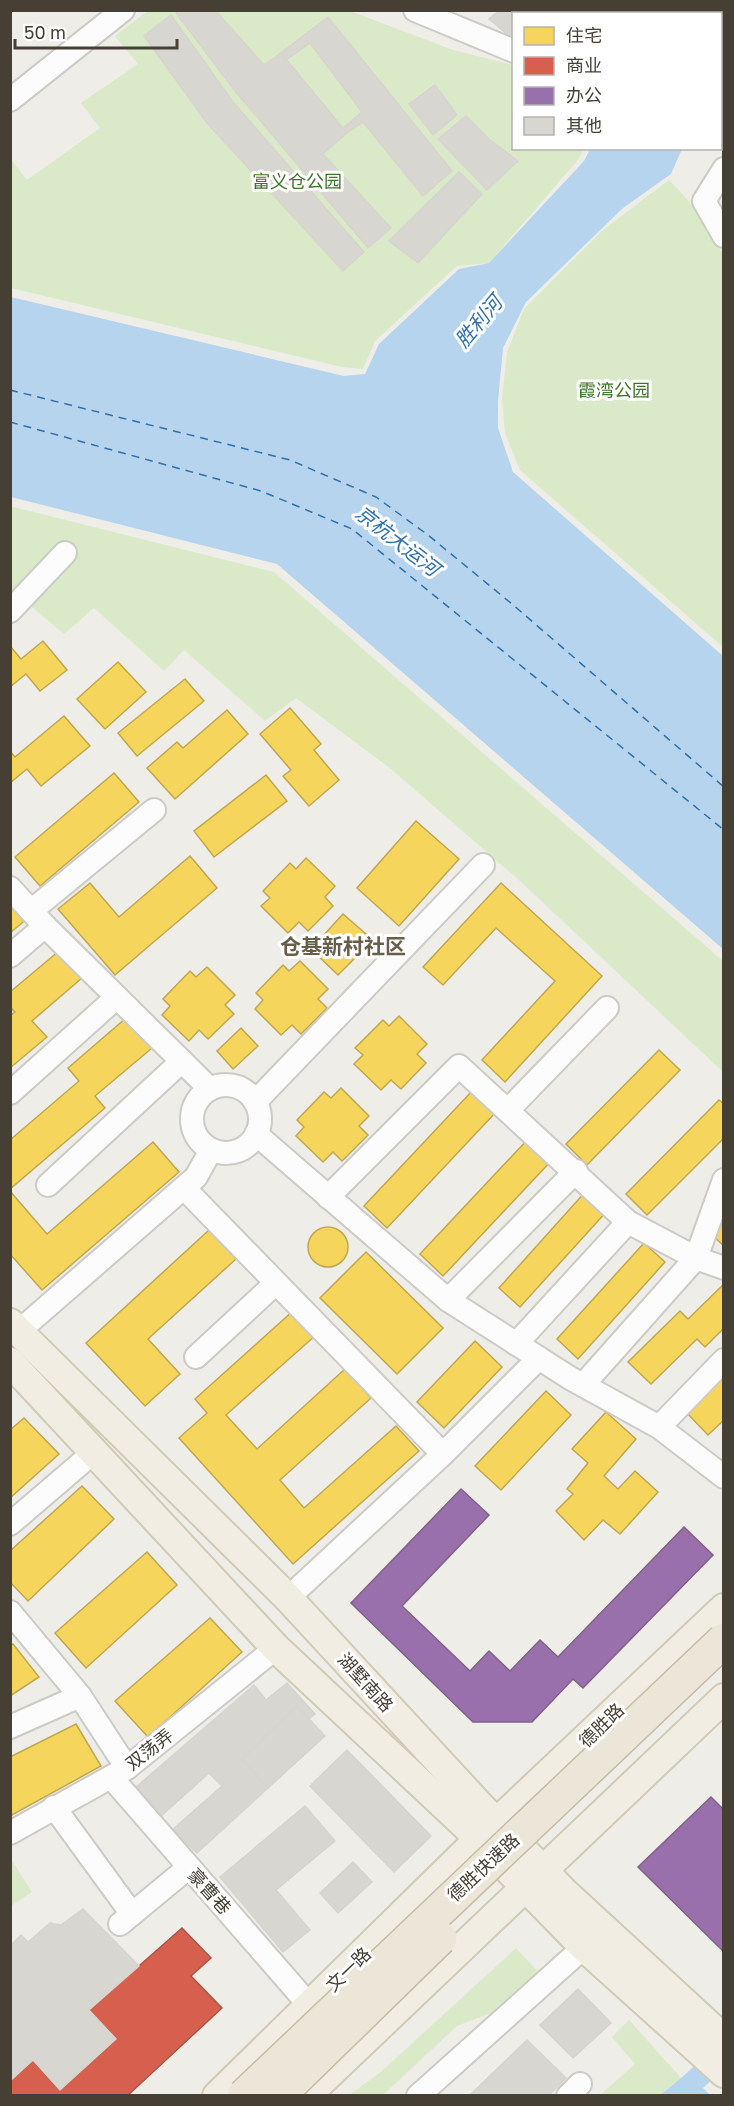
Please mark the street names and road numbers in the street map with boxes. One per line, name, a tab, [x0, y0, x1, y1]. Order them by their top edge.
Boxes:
street label: 湖墅南路	[334, 1648, 398, 1716]
street label: 德胜路	[574, 1698, 628, 1752]
street label: 双荡弄	[121, 1724, 177, 1774]
street label: 德胜快速路	[443, 1828, 523, 1906]
street label: 豪曹巷	[184, 1864, 236, 1918]
street label: 文一路	[321, 1942, 375, 1996]

